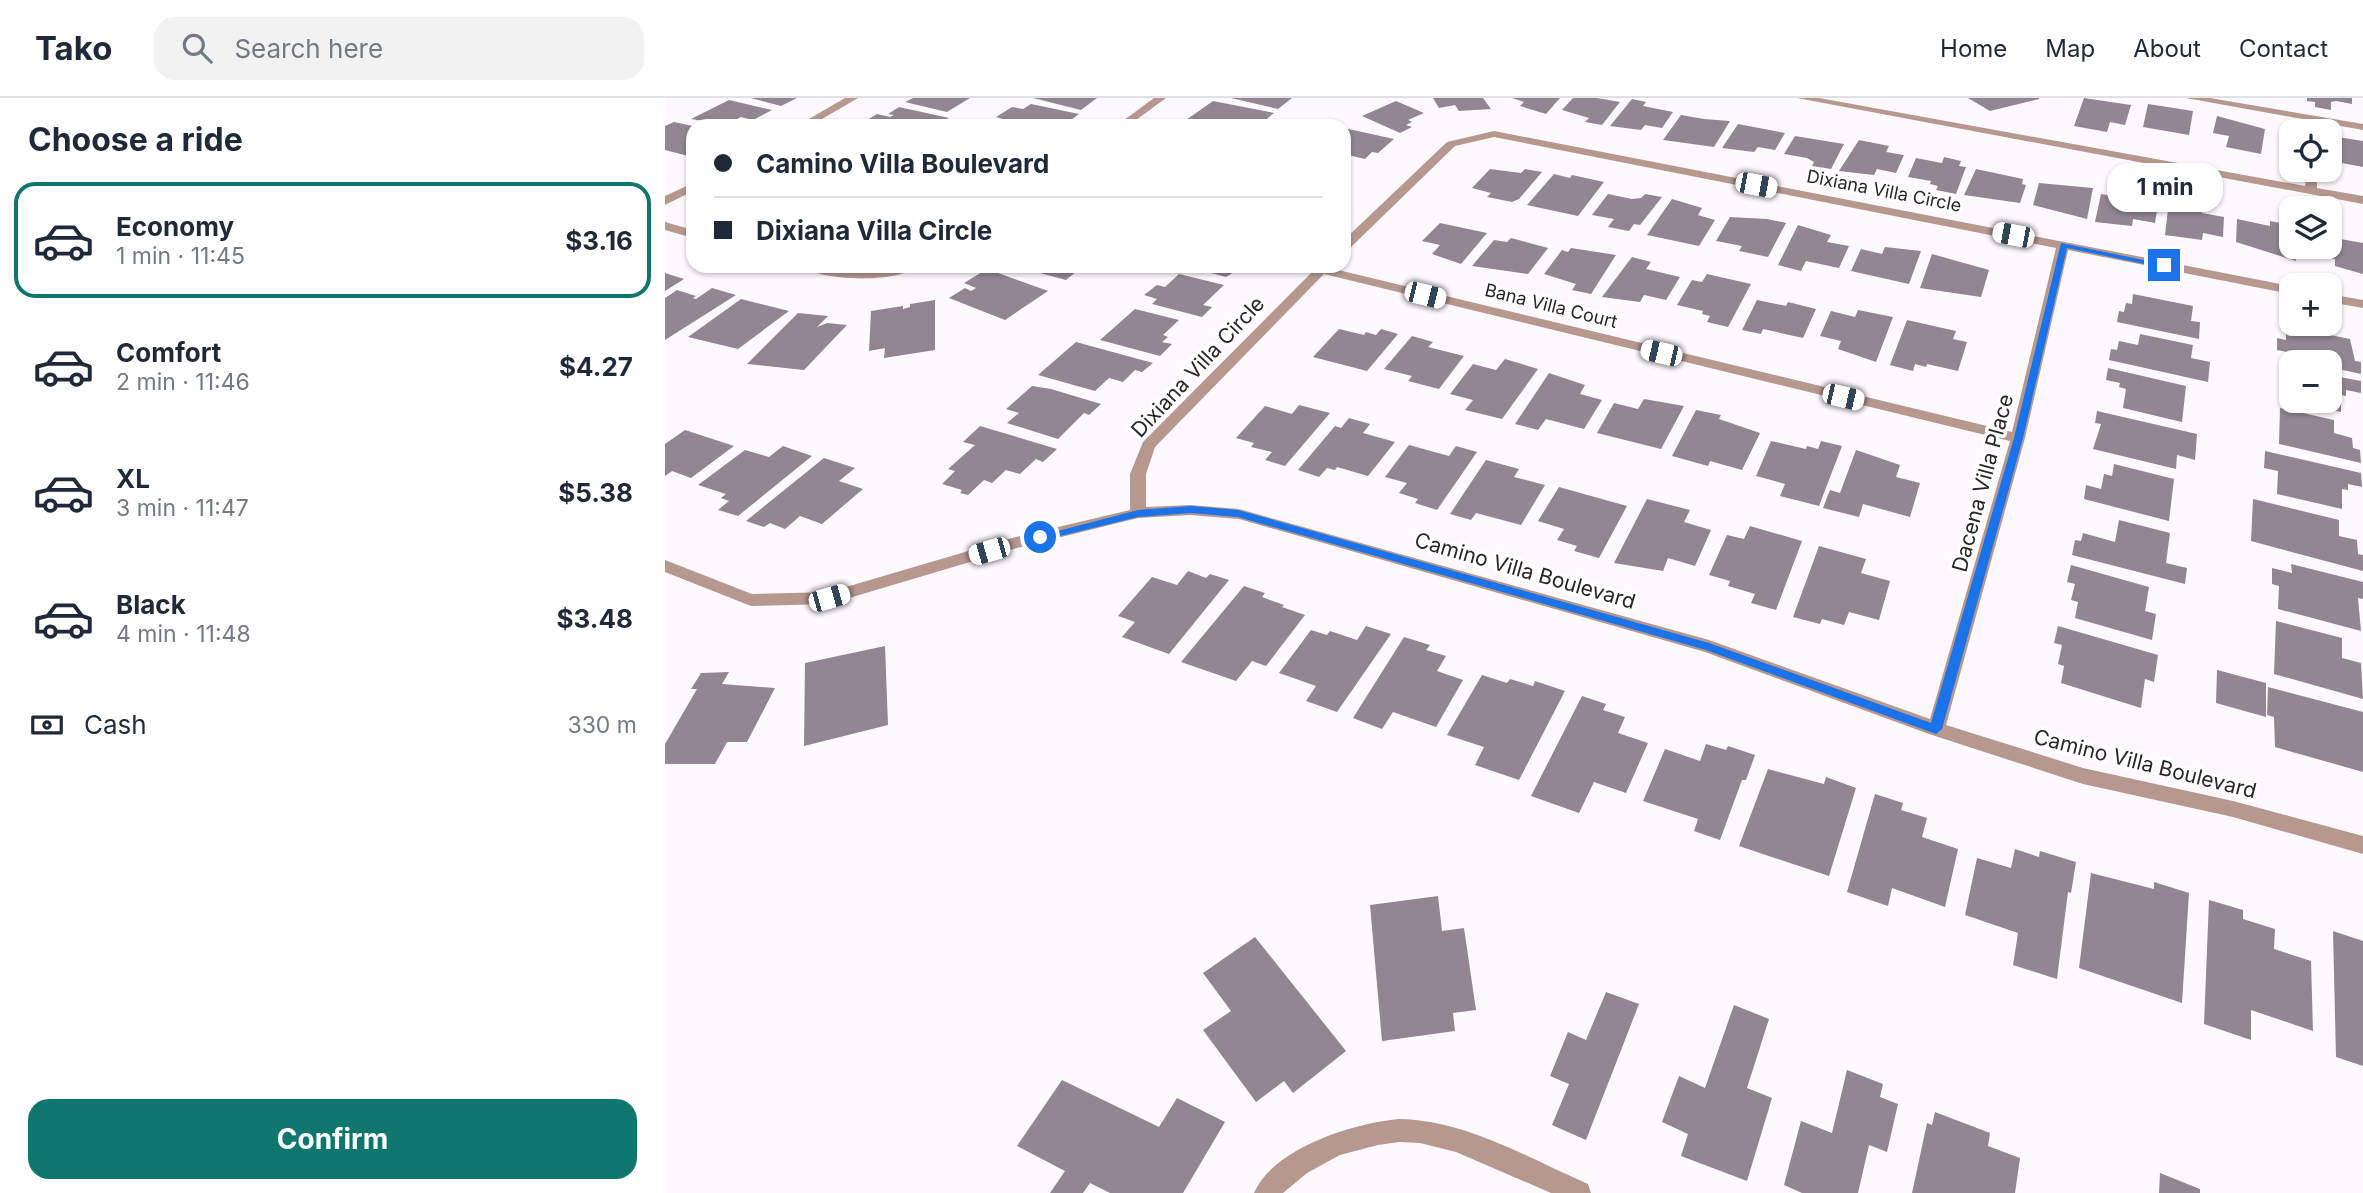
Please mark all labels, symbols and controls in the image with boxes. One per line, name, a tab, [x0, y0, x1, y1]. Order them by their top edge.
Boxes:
search box	[154, 17, 644, 80]
text: Tako	[35, 28, 112, 68]
icon: search	[178, 29, 216, 67]
text: Search here	[234, 33, 383, 64]
text: Home	[1940, 34, 2007, 63]
text: Map	[2045, 34, 2095, 63]
text: About	[2133, 34, 2201, 63]
text: Contact	[2239, 34, 2328, 63]
map controls	[2279, 119, 2342, 413]
button: locate	[2279, 119, 2342, 182]
text: Choose a ride	[28, 120, 243, 159]
text: Camino Villa Boulevard	[756, 148, 1049, 179]
callout: 1 min	[2106, 164, 2222, 212]
street label: Dixiana Villa Circle	[1805, 165, 1963, 216]
car	[1734, 171, 1779, 199]
text: 1 min	[2137, 173, 2193, 201]
button: layers	[2279, 196, 2342, 259]
icon: car	[32, 209, 95, 272]
text: Economy	[116, 211, 234, 242]
text: Dixiana Villa Circle	[756, 215, 992, 246]
car	[1991, 221, 2036, 249]
text: $3.16	[565, 225, 633, 256]
text: 1 min · 11:45	[116, 242, 245, 270]
route end	[2148, 249, 2180, 281]
button: +	[2279, 273, 2342, 336]
street label: Bana Villa Court	[1483, 279, 1620, 332]
car	[1403, 280, 1448, 310]
street label: Dixiana Villa Circle	[1126, 291, 1269, 442]
icon: car	[32, 335, 95, 398]
text: Comfort	[116, 337, 221, 368]
car	[1639, 338, 1684, 368]
button: −	[2279, 350, 2342, 413]
text: $4.27	[559, 351, 633, 382]
text: 2 min · 11:46	[116, 368, 250, 396]
car	[1821, 382, 1866, 412]
street label: Dacena Villa Place	[1947, 391, 2018, 575]
icon: car	[32, 461, 95, 524]
text: XL	[116, 463, 150, 494]
text: $5.38	[558, 477, 633, 508]
text: 3 min · 11:47	[116, 494, 249, 522]
route start	[1024, 521, 1056, 553]
street label: Camino Villa Boulevard	[1412, 527, 1638, 614]
car	[966, 535, 1013, 567]
car	[806, 582, 853, 614]
icon: car	[32, 587, 95, 650]
text: Black	[116, 589, 186, 620]
text: $3.48	[557, 603, 633, 634]
text: 4 min · 11:48	[116, 620, 251, 648]
icon: cash	[28, 706, 66, 744]
text: Cash	[84, 709, 147, 740]
text: 330 m	[567, 711, 637, 739]
street label: Camino Villa Boulevard	[2031, 724, 2259, 803]
button: Confirm	[28, 1099, 637, 1179]

